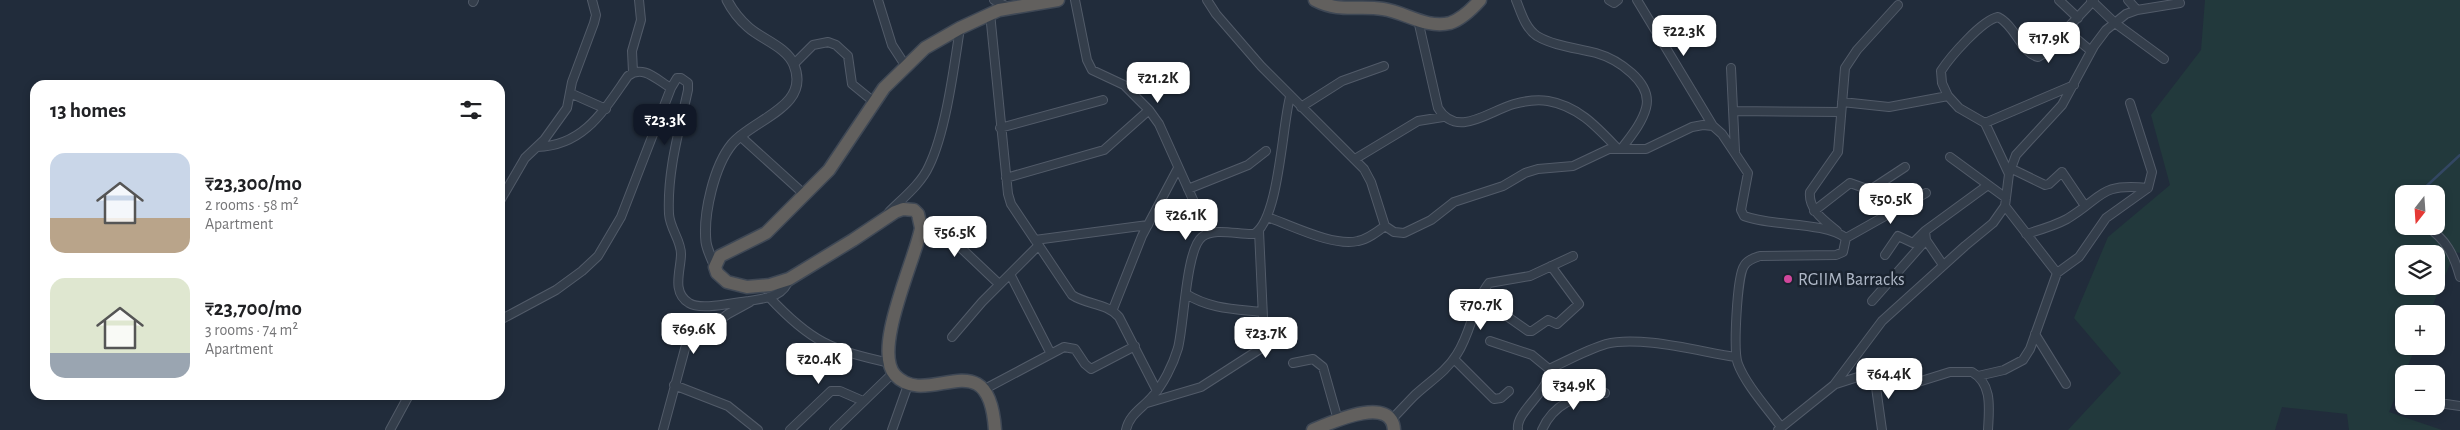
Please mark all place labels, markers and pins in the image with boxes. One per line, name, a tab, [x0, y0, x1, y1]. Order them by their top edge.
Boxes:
pin: ₹22.3K	[1643, 15, 1725, 57]
pin: ₹17.9K	[2008, 22, 2090, 64]
pin: ₹21.2K	[1117, 62, 1199, 104]
pin: ₹23.3K	[624, 104, 706, 146]
pin: ₹50.5K	[1850, 182, 1932, 225]
pin: ₹26.1K	[1145, 198, 1227, 241]
pin: ₹56.5K	[914, 216, 996, 258]
place label: RGIIM Barracks	[1798, 271, 1905, 289]
marker: RGIIM Barracks	[1782, 273, 1794, 285]
pin: ₹70.7K	[1440, 288, 1522, 331]
pin: ₹69.6K	[653, 312, 735, 355]
pin: ₹23.7K	[1225, 316, 1307, 359]
pin: ₹20.4K	[778, 342, 860, 385]
pin: ₹64.4K	[1848, 358, 1930, 400]
pin: ₹34.9K	[1533, 368, 1615, 411]

